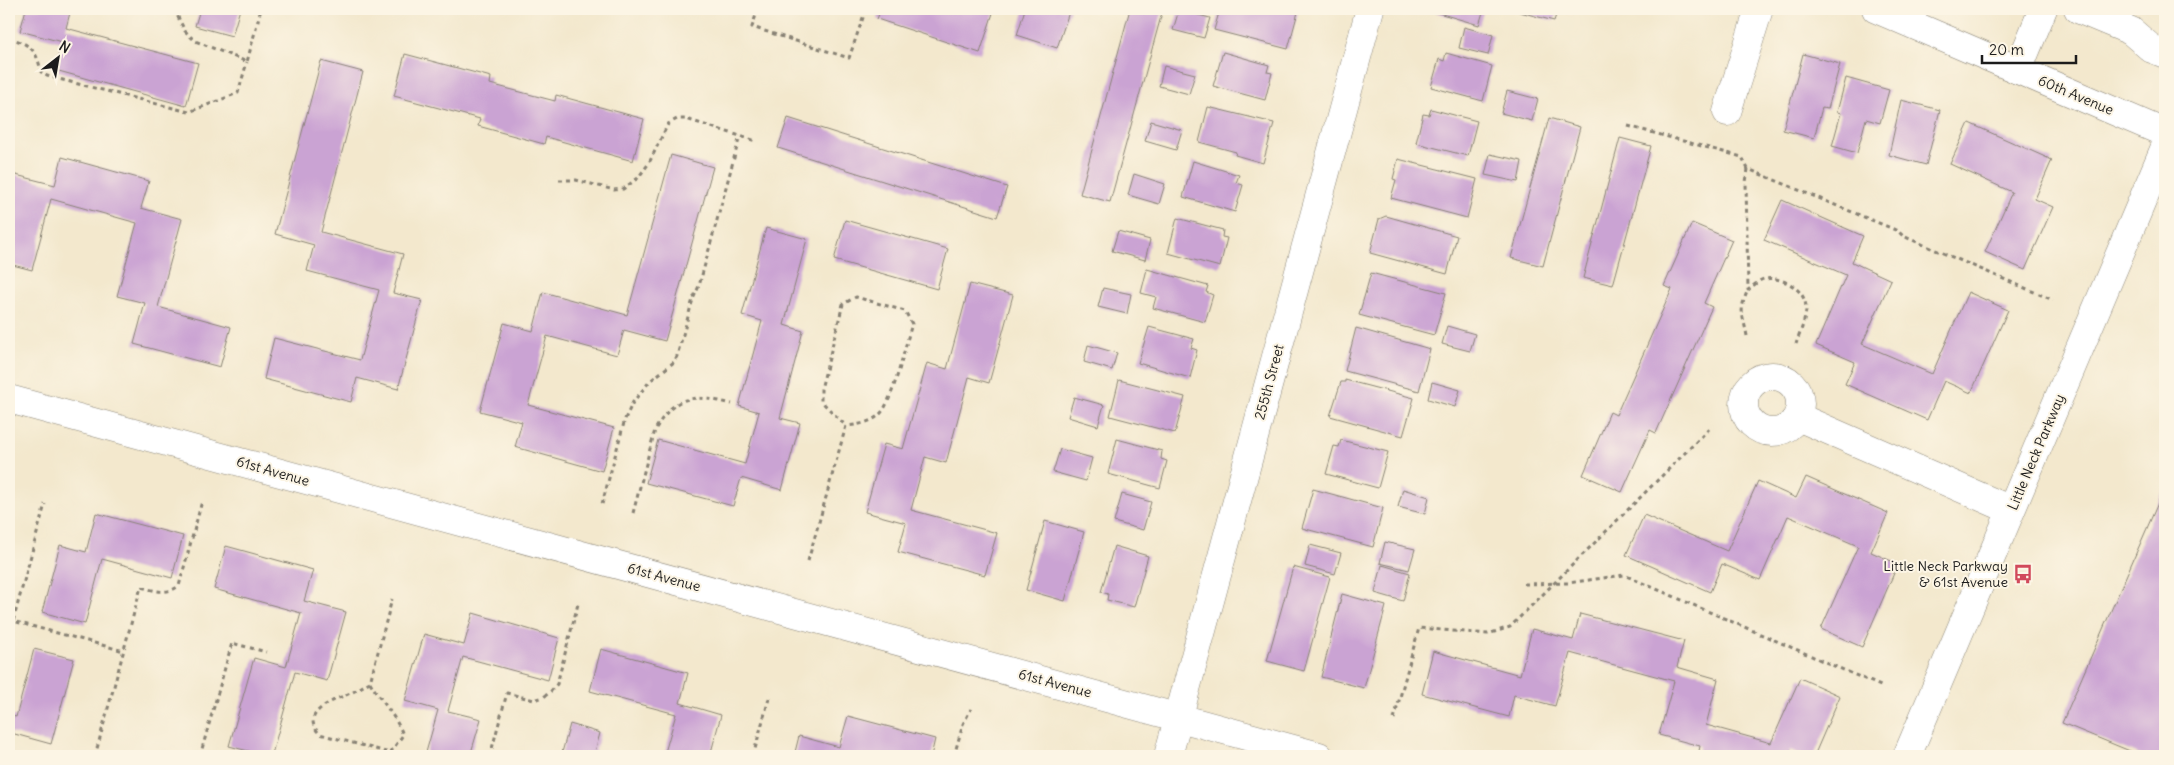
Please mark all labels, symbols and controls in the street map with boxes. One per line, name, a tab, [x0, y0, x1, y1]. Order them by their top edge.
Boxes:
north arrow	[32, 32, 82, 82]
scale bar	[1982, 32, 2075, 64]
text: N	[56, 37, 73, 57]
text: 20 m	[1989, 40, 2024, 59]
street label: 60th Avenue	[2035, 71, 2117, 119]
street label: 255th Street	[1250, 342, 1288, 422]
street label: Little Neck Parkway	[2003, 391, 2069, 513]
street label: 61st Avenue	[234, 452, 312, 490]
place label: Little Neck Parkway & 61st Avenue	[1883, 557, 2008, 591]
street label: 61st Avenue	[625, 559, 703, 595]
bus stop icon: Little Neck Parkway & 61st Avenue	[2012, 563, 2034, 585]
street label: 61st Avenue	[1016, 665, 1094, 701]

